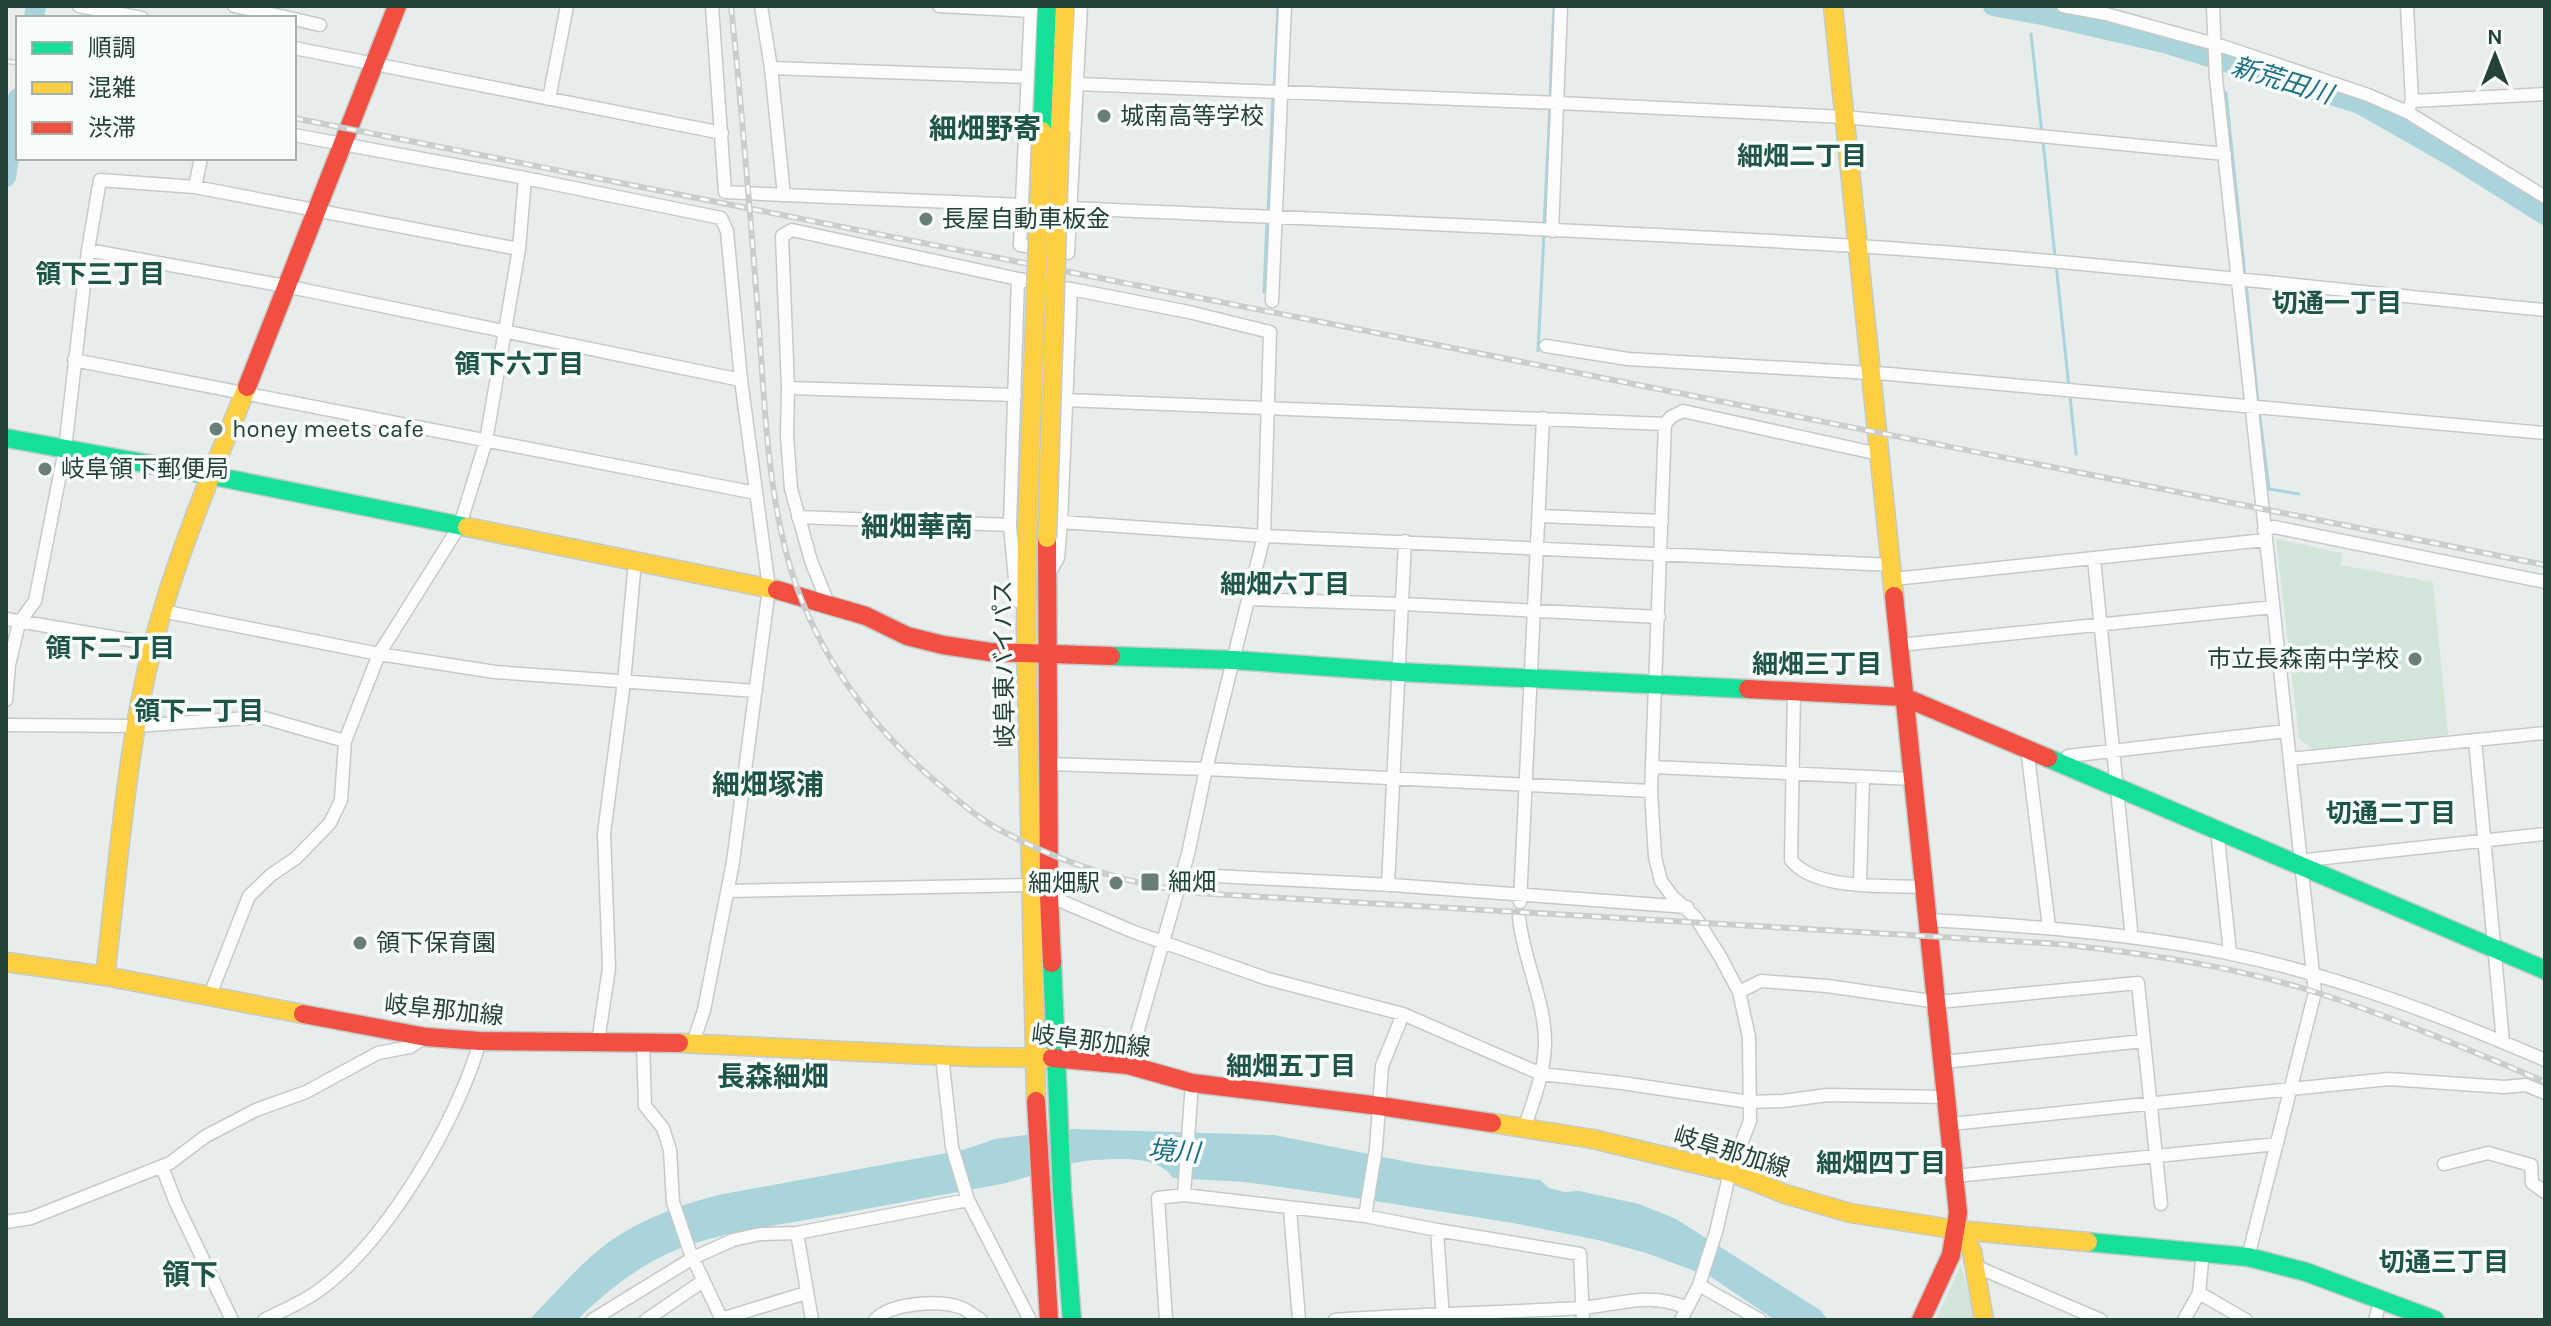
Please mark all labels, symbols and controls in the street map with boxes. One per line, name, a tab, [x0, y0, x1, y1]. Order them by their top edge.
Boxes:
legend	[16, 16, 296, 160]
north arrow	[2455, 16, 2535, 96]
text: N	[2487, 24, 2503, 50]
text: 順調	[88, 34, 136, 62]
water label: 新荒田川	[2228, 50, 2339, 111]
text: 混雑	[88, 74, 136, 102]
place label: 城南高等学校	[1120, 102, 1264, 130]
marker: 城南高等学校	[1095, 107, 1113, 125]
district label: 細畑野寄	[929, 112, 1041, 145]
text: 渋滞	[88, 114, 136, 142]
district label: 細畑二丁目	[1737, 141, 1867, 172]
place label: 長屋自動車板金	[942, 205, 1110, 233]
marker: 長屋自動車板金	[917, 210, 935, 228]
district label: 領下三丁目	[35, 259, 165, 290]
district label: 切通一丁目	[2272, 288, 2402, 319]
district label: 領下六丁目	[454, 349, 584, 380]
place label: honey meets cafe	[232, 415, 424, 443]
marker: honey meets cafe	[207, 420, 225, 438]
place label: 岐阜領下郵便局	[61, 455, 229, 483]
marker: 岐阜領下郵便局	[36, 460, 54, 478]
district label: 細畑華南	[861, 510, 973, 543]
district label: 細畑六丁目	[1220, 569, 1350, 600]
street label: 岐阜東バイパス	[989, 580, 1019, 748]
district label: 領下二丁目	[45, 633, 175, 664]
place label: 市立長森南中学校	[2207, 645, 2399, 673]
district label: 細畑三丁目	[1752, 649, 1882, 680]
marker: 市立長森南中学校	[2406, 650, 2424, 668]
district label: 領下一丁目	[134, 696, 264, 727]
district label: 細畑塚浦	[712, 768, 824, 801]
district label: 切通二丁目	[2326, 798, 2456, 829]
place label: 細畑	[1168, 868, 1216, 896]
place label: 細畑駅	[1028, 869, 1100, 897]
marker: 細畑	[1139, 871, 1161, 893]
marker: 細畑駅	[1107, 874, 1125, 892]
place label: 領下保育園	[376, 929, 496, 957]
marker: 領下保育園	[351, 934, 369, 952]
street label: 岐阜那加線	[383, 990, 505, 1030]
street label: 岐阜那加線	[1030, 1020, 1152, 1062]
district label: 細畑五丁目	[1226, 1051, 1356, 1082]
district label: 長森細畑	[717, 1060, 829, 1093]
street label: 岐阜那加線	[1671, 1121, 1793, 1183]
water label: 境川	[1147, 1134, 1204, 1169]
district label: 細畑四丁目	[1816, 1148, 1946, 1179]
district label: 切通三丁目	[2379, 1247, 2509, 1278]
district label: 領下	[162, 1258, 218, 1291]

